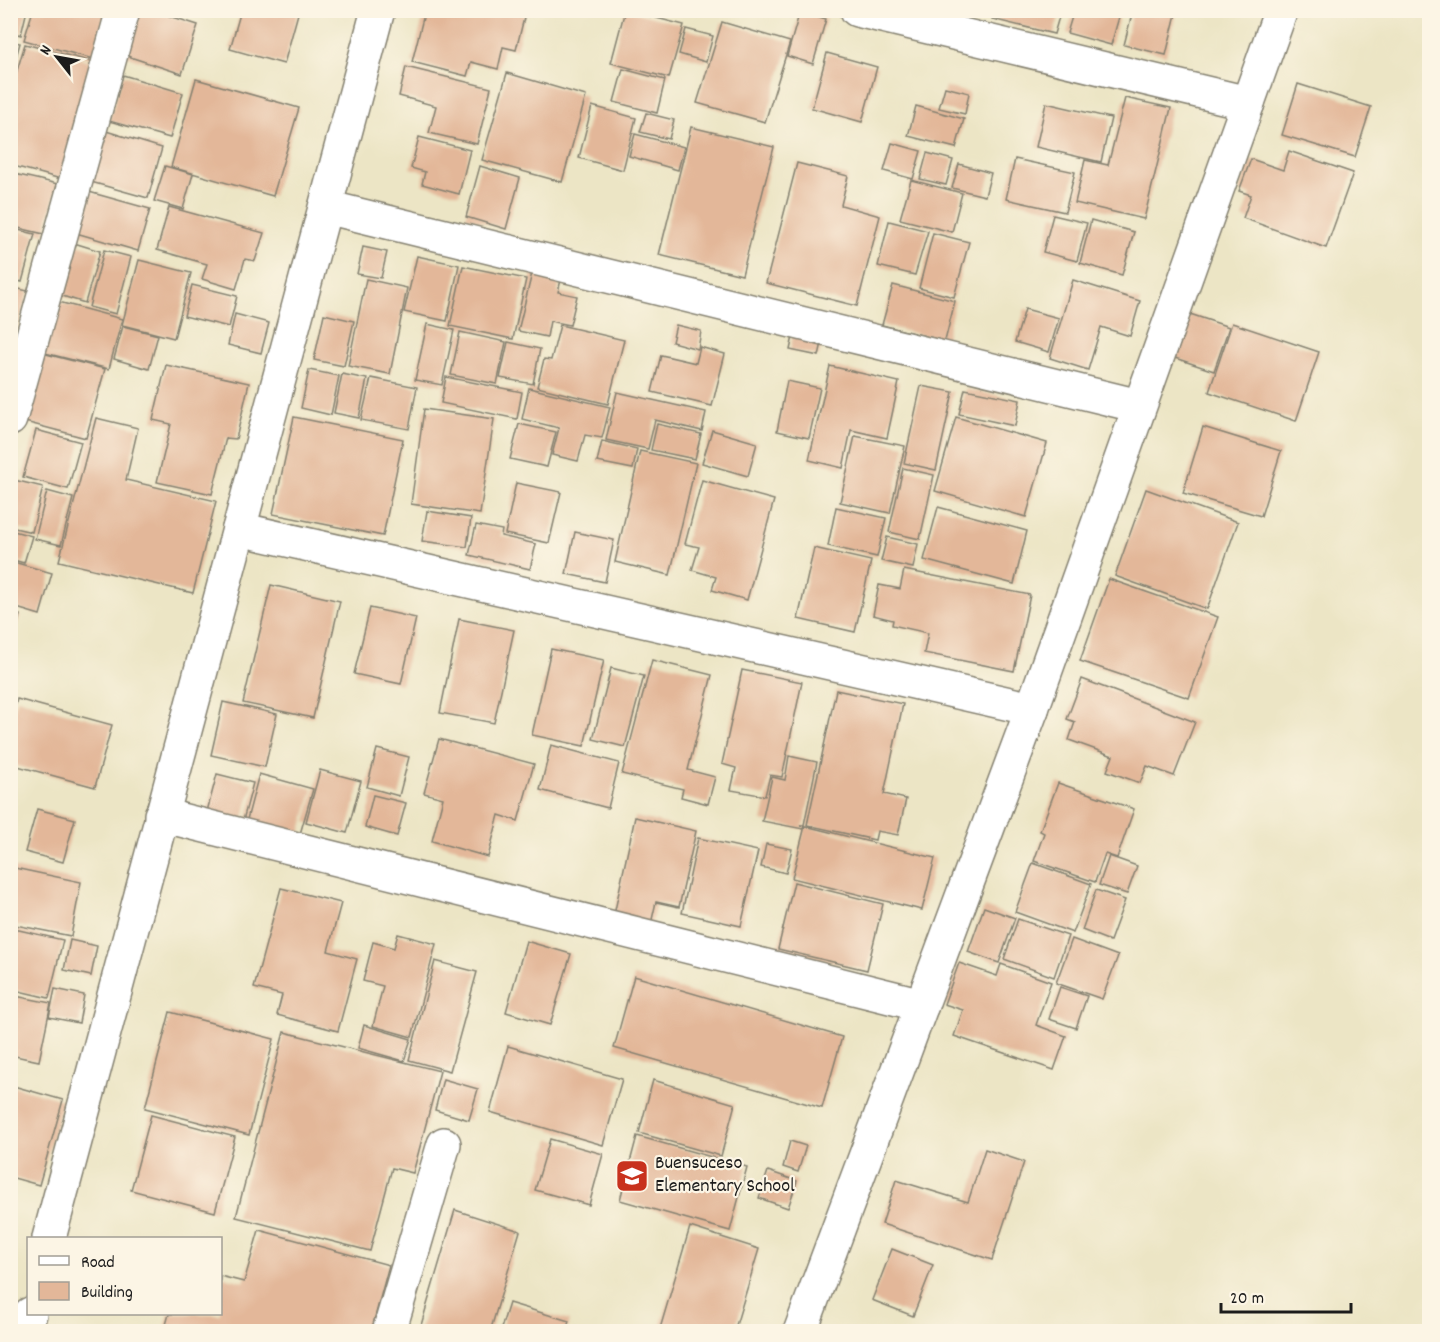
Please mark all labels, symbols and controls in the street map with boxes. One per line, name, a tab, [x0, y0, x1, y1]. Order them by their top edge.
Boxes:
north arrow	[27, 27, 87, 87]
text: N	[34, 41, 58, 60]
place label: Buensuceso Elementary School	[655, 1150, 795, 1201]
school or university icon: Buensuceso Elementary School	[614, 1158, 650, 1194]
legend	[27, 1237, 222, 1315]
text: Road	[81, 1251, 115, 1276]
scale bar	[1221, 1276, 1352, 1314]
text: Building	[81, 1281, 133, 1306]
text: 20 m	[1230, 1287, 1264, 1312]

